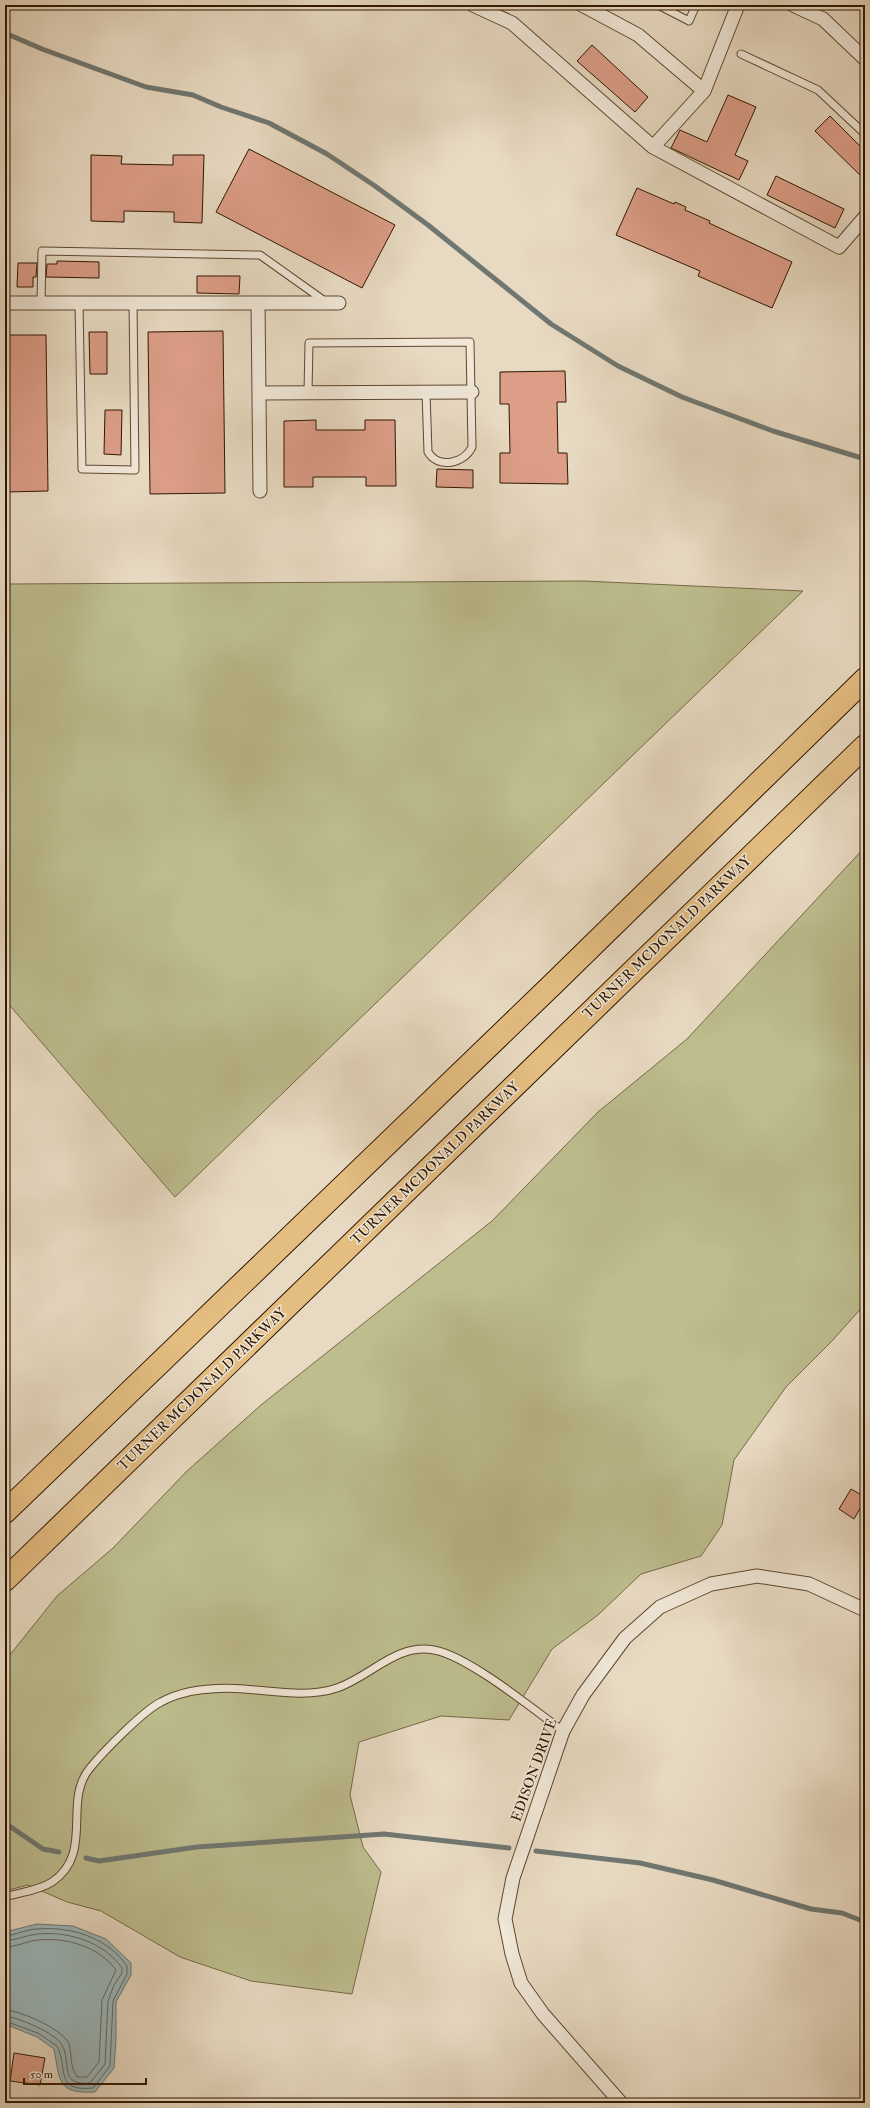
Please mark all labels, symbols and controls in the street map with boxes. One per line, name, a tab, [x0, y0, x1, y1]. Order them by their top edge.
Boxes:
street label: TURNER MCDONALD PARKWAY	[579, 852, 755, 1022]
street label: TURNER MCDONALD PARKWAY	[347, 1078, 523, 1248]
street label: TURNER MCDONALD PARKWAY	[114, 1304, 290, 1474]
street label: EDISON DRIVE	[507, 1716, 561, 1824]
scale bar	[24, 2060, 146, 2086]
text: 50 m	[30, 2067, 54, 2082]

